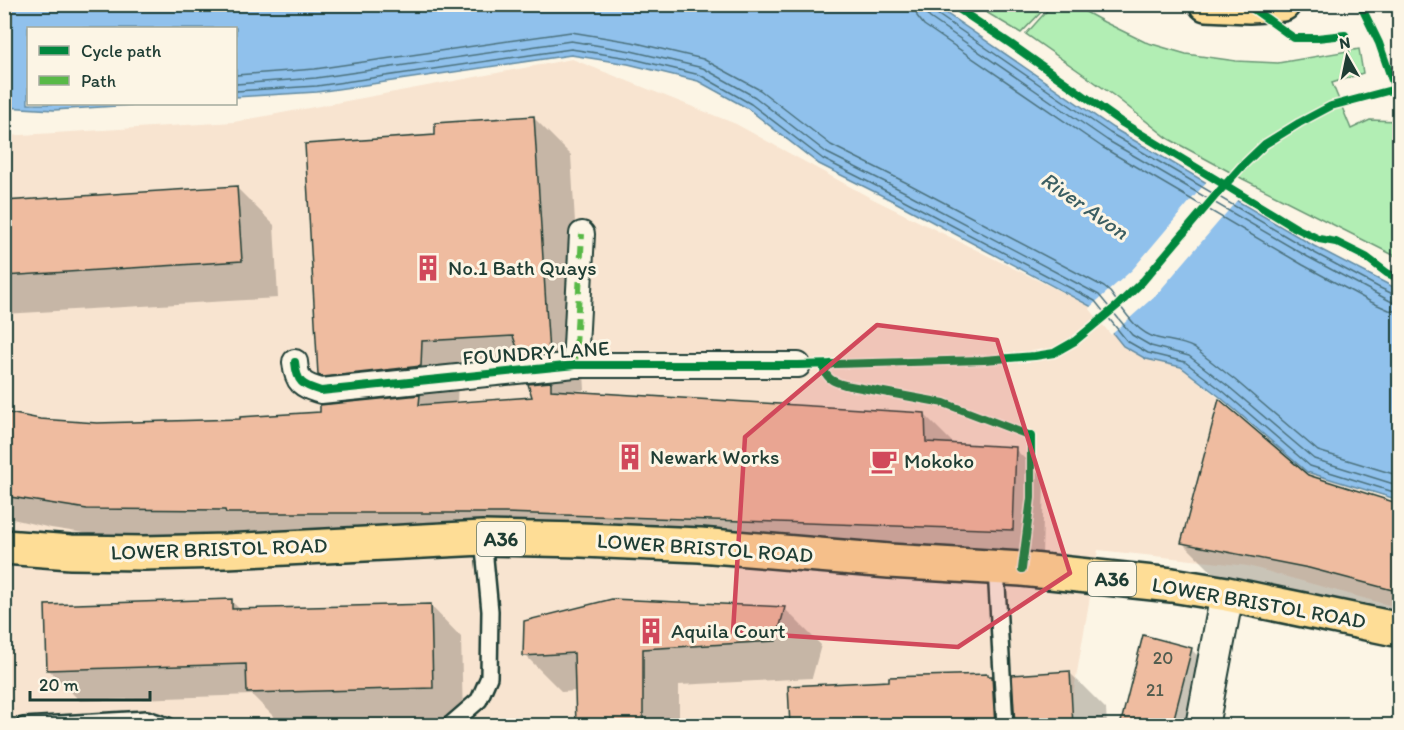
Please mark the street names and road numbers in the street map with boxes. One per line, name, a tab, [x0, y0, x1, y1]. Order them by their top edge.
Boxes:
street label: FOUNDRY LANE	[462, 335, 610, 370]
road number: A36	[477, 522, 525, 556]
street label: LOWER BRISTOL ROAD	[596, 527, 814, 568]
street label: LOWER BRISTOL ROAD	[110, 532, 328, 565]
road number: A36	[1088, 562, 1136, 596]
street label: LOWER BRISTOL ROAD	[1150, 571, 1368, 634]

